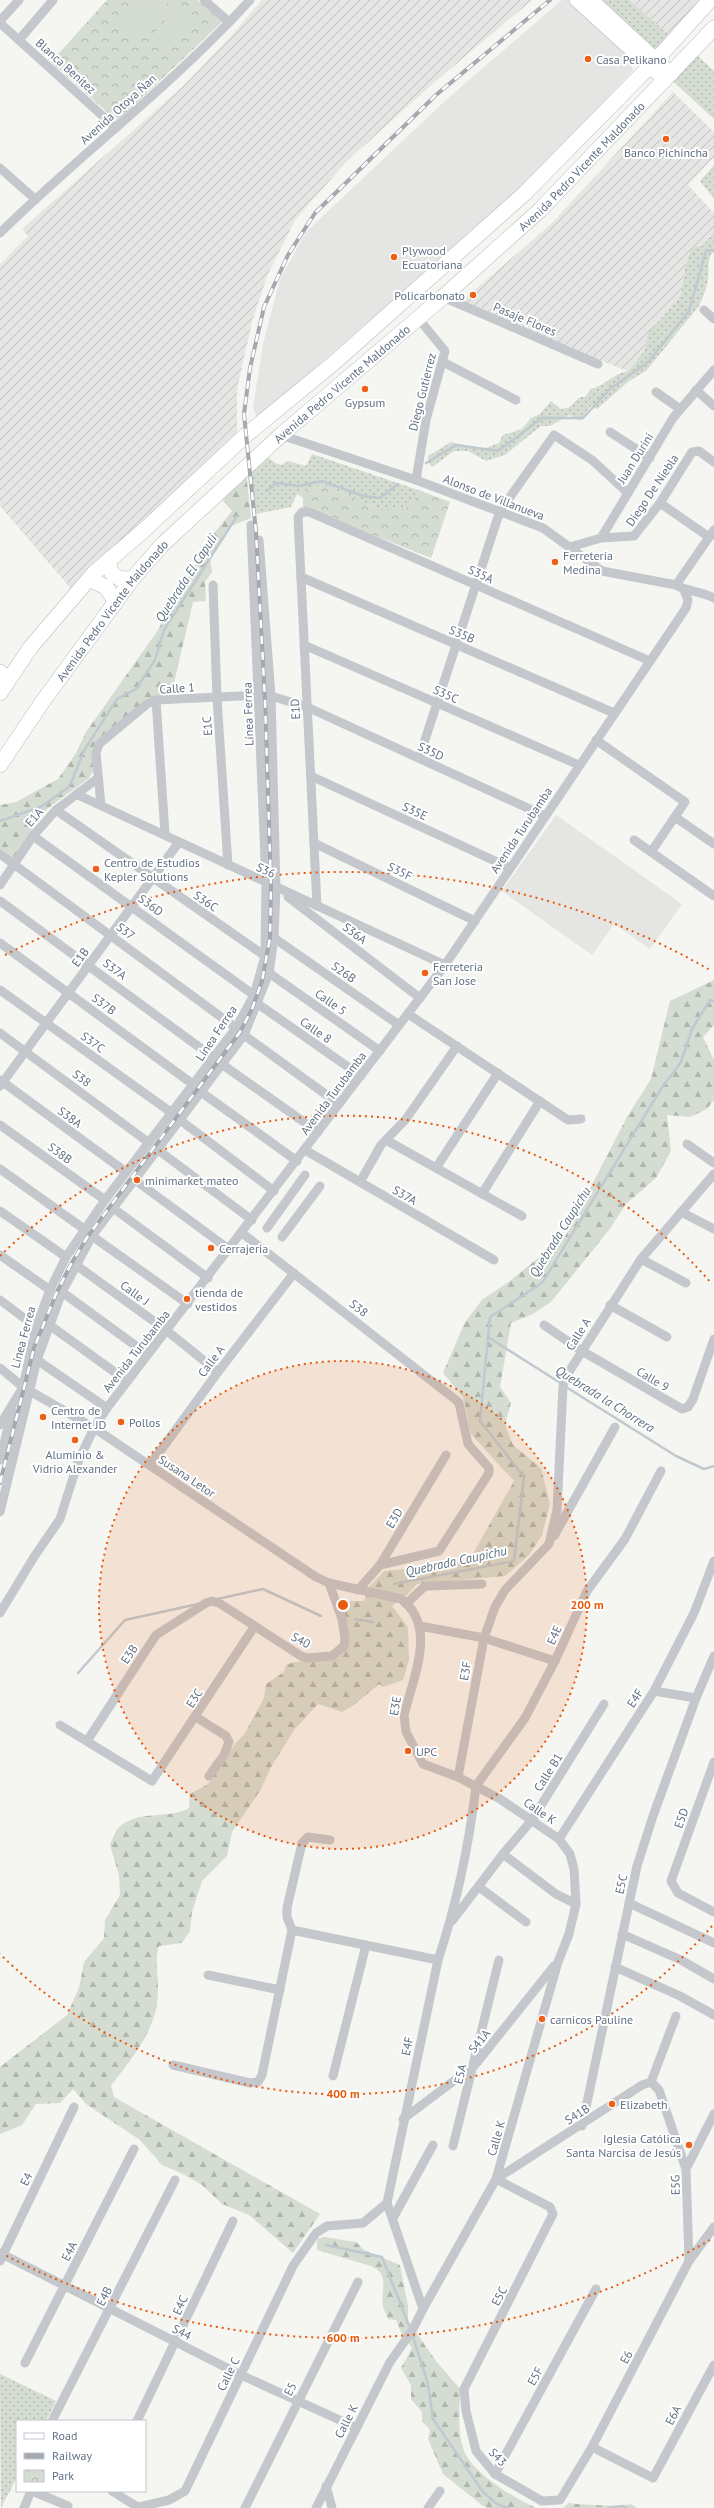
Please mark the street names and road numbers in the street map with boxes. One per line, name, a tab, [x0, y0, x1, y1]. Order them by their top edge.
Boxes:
street label: Blanca Benitez	[33, 35, 99, 97]
street label: Avenida Otoya Ñan	[77, 71, 159, 147]
street label: Avenida Pedro Vicente Maldonado	[515, 98, 647, 234]
street label: Pasaje Flores	[491, 299, 559, 339]
street label: Avenida Pedro Vicente Maldonado	[270, 321, 413, 446]
street label: Diego Gutierrez	[405, 351, 439, 433]
street label: Juan Durini	[613, 430, 656, 487]
street label: Diego De Niebla	[622, 451, 682, 529]
street label: Alonso de Villanueva	[441, 471, 547, 523]
street label: Avenida Pedro Vicente Maldonado	[53, 536, 171, 684]
street label: S35A	[466, 562, 496, 586]
street label: S35B	[447, 622, 477, 646]
street label: Calle 1	[159, 679, 195, 697]
street label: Línea Ferrea	[239, 682, 257, 746]
street label: S35C	[431, 682, 461, 706]
street label: E1D	[287, 698, 303, 720]
street label: E1C	[199, 715, 215, 736]
street label: S35D	[415, 738, 447, 764]
street label: Avenida Turubamba	[487, 784, 555, 876]
street label: S35E	[400, 799, 430, 823]
street label: E1A	[22, 805, 46, 829]
street label: S36	[254, 859, 278, 881]
street label: S35F	[385, 859, 415, 883]
street label: S36C	[191, 887, 221, 915]
street label: S36D	[136, 891, 167, 919]
street label: S37	[114, 919, 138, 943]
street label: S36A	[340, 919, 370, 947]
street label: E1B	[68, 945, 92, 969]
street label: S37A	[100, 955, 130, 983]
street label: S26B	[329, 958, 359, 986]
street label: Calle 5	[312, 986, 350, 1018]
street label: S37B	[89, 990, 119, 1018]
street label: Línea Ferrea	[192, 1002, 240, 1064]
street label: Calle 8	[297, 1014, 335, 1046]
street label: S37C	[78, 1028, 108, 1056]
street label: Avenida Turubamba	[297, 1048, 369, 1138]
street label: S38	[70, 1066, 94, 1090]
street label: S38A	[55, 1103, 85, 1131]
street label: S38B	[45, 1139, 75, 1167]
street label: S37A	[390, 1182, 420, 1208]
street label: Calle J	[117, 1277, 153, 1309]
street label: S38	[347, 1296, 371, 1320]
street label: Línea Ferrea	[8, 1304, 39, 1370]
street label: Avenida Turubamba	[99, 1307, 173, 1395]
street label: Calle A	[562, 1315, 594, 1353]
street label: Calle A	[194, 1342, 228, 1380]
street label: Calle 9	[634, 1363, 672, 1395]
street label: Susana Letor	[156, 1451, 218, 1501]
street label: E3D	[382, 1505, 406, 1531]
street label: E4E	[543, 1623, 565, 1647]
street label: S40	[289, 1629, 314, 1651]
street label: E3B	[117, 1642, 141, 1666]
street label: E3F	[456, 1660, 474, 1682]
street label: E3C	[182, 1685, 206, 1710]
street label: E4F	[623, 1686, 647, 1710]
street label: E3E	[386, 1695, 404, 1717]
street label: Calle B1	[530, 1750, 566, 1794]
street label: Calle K	[521, 1795, 559, 1827]
street label: E5D	[670, 1806, 692, 1830]
street label: E5C	[611, 1873, 631, 1895]
street label: S41A	[465, 2026, 493, 2056]
street label: E4F	[398, 2035, 416, 2057]
street label: E5A	[450, 2062, 470, 2086]
street label: S41B	[562, 2101, 592, 2127]
street label: Calle K	[484, 2119, 508, 2157]
street label: E4	[16, 2169, 36, 2188]
street label: E5G	[667, 2175, 683, 2195]
street label: E4A	[58, 2239, 80, 2263]
street label: E4B	[93, 2284, 115, 2308]
street label: E5C	[488, 2284, 510, 2308]
street label: E4C	[169, 2293, 191, 2317]
street label: S44	[170, 2321, 194, 2343]
street label: E6	[616, 2348, 636, 2366]
street label: Calle C	[213, 2355, 243, 2393]
street label: E5F	[524, 2364, 546, 2388]
street label: E5	[280, 2380, 300, 2398]
street label: Calle K	[331, 2401, 361, 2441]
street label: E6A	[662, 2403, 684, 2427]
street label: S43	[486, 2445, 510, 2469]

